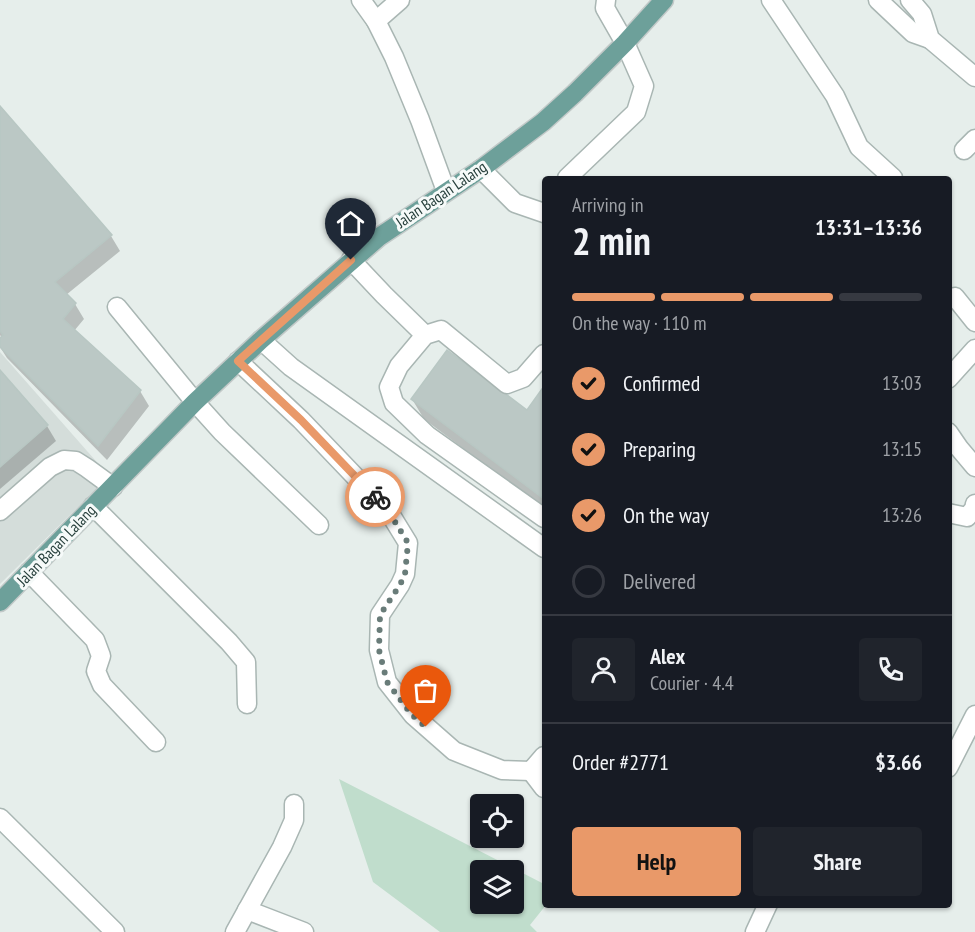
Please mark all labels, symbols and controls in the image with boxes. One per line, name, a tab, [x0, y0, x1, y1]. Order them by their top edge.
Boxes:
street label: Jalan Bagan Lalang	[391, 156, 490, 232]
text: Arriving in	[572, 192, 644, 218]
pin	[325, 198, 376, 260]
icon: home	[334, 207, 367, 240]
text: 13:31–13:36	[815, 213, 922, 241]
text: 2 min	[572, 215, 651, 266]
text: On the way · 110 m	[572, 310, 707, 336]
icon: check	[572, 367, 605, 400]
text: Confirmed	[623, 369, 700, 397]
text: 13:03	[882, 370, 922, 396]
icon: check	[572, 433, 605, 466]
text: Preparing	[623, 435, 696, 463]
text: 13:15	[882, 436, 922, 462]
courier	[345, 467, 405, 527]
icon: bike	[359, 481, 392, 514]
icon: check	[572, 499, 605, 532]
street label: Jalan Bagan Lalang	[12, 500, 100, 591]
text: On the way	[623, 501, 709, 529]
text: 13:26	[882, 502, 922, 528]
text: Delivered	[623, 567, 696, 595]
button: person	[572, 638, 635, 701]
button: phone	[859, 638, 922, 701]
text: Alex	[650, 642, 685, 670]
pin	[400, 665, 451, 727]
text: Courier · 4.4	[650, 670, 734, 696]
icon: bag	[409, 674, 442, 707]
text: Order #2771	[572, 748, 669, 776]
text: $3.66	[875, 748, 922, 776]
map controls	[470, 794, 524, 914]
button: locate	[470, 794, 524, 848]
button: Help	[572, 827, 741, 896]
button: Share	[753, 827, 922, 896]
button: layers	[470, 860, 524, 914]

